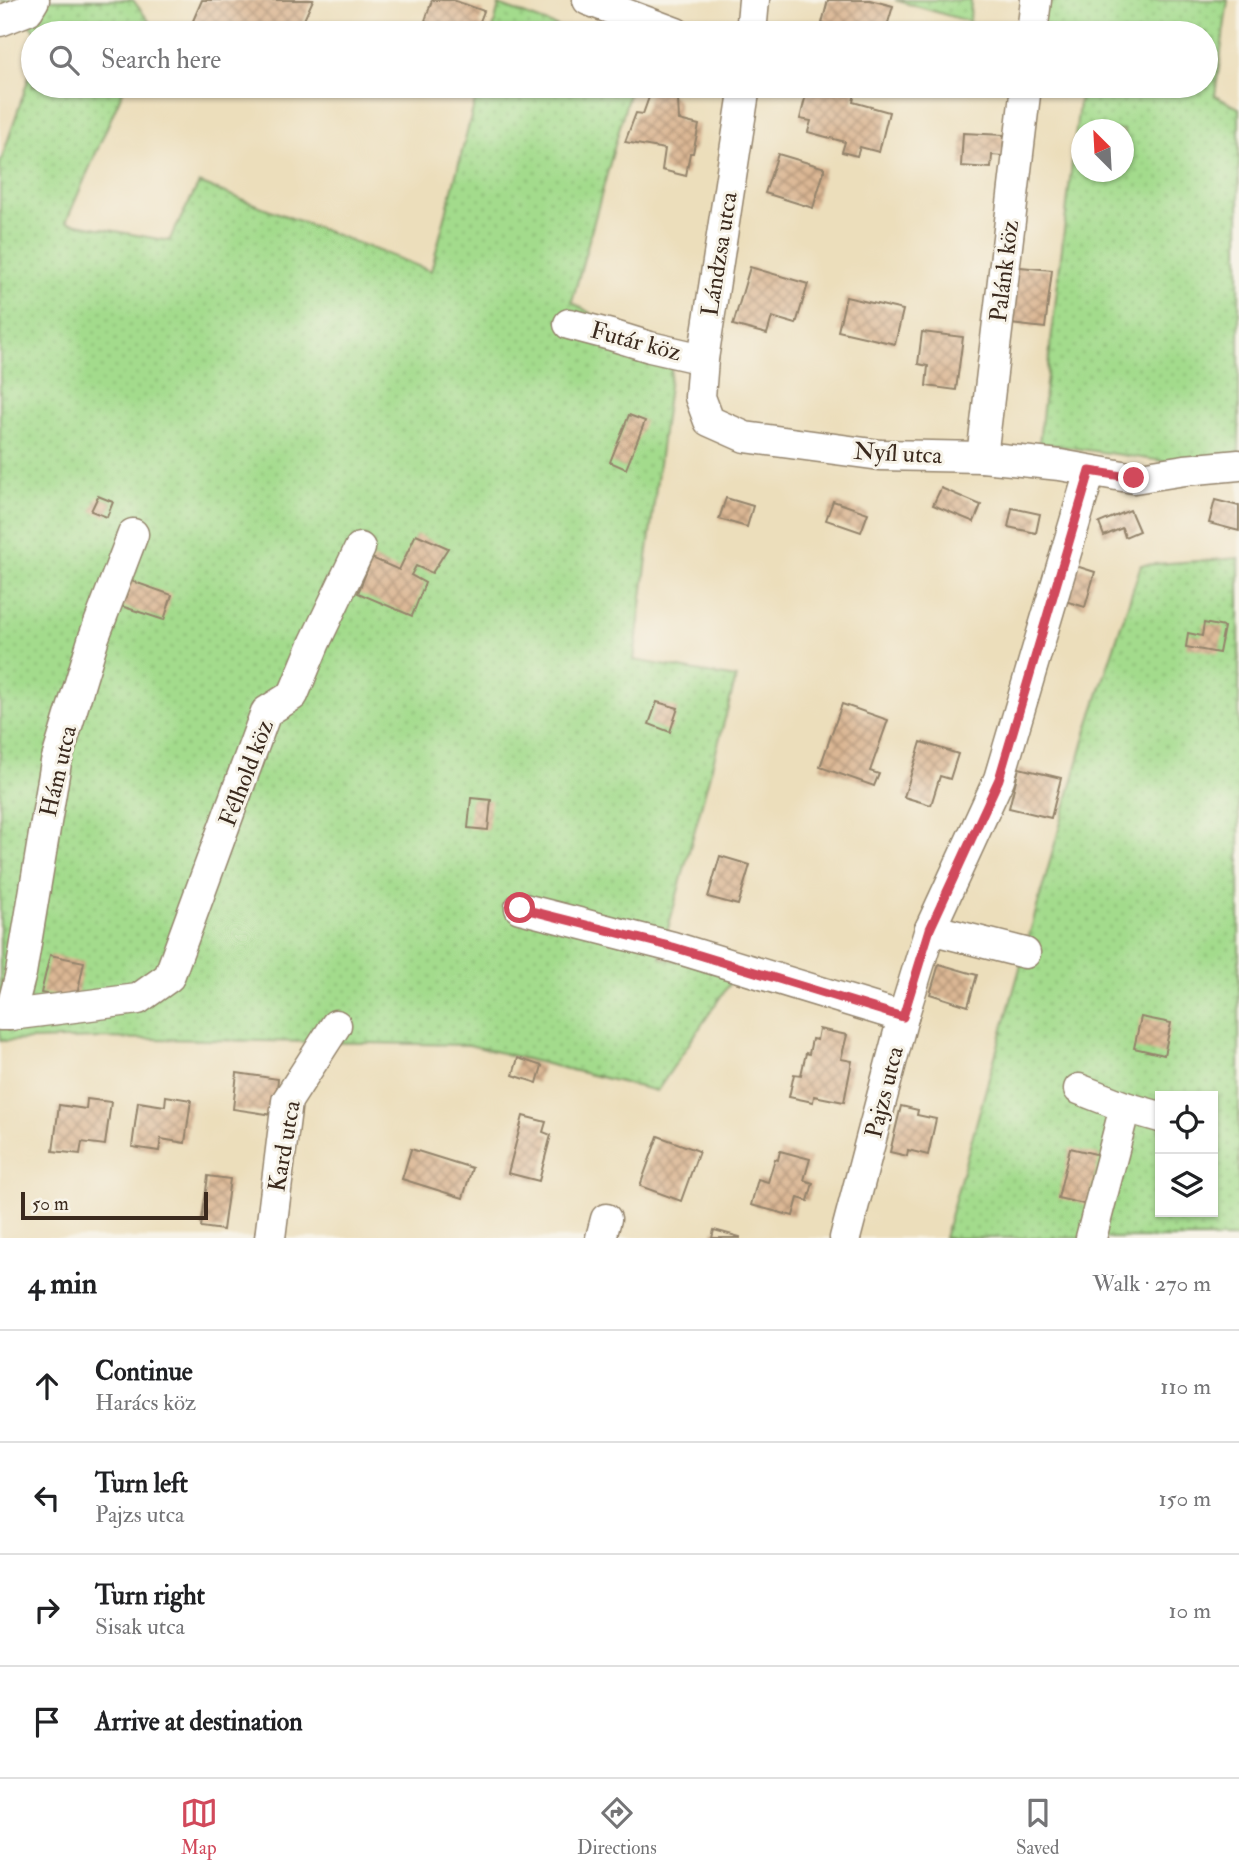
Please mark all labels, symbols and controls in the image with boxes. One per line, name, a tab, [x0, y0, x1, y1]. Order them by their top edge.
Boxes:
search box	[21, 21, 1218, 98]
icon: search	[45, 41, 83, 79]
text: Search here	[101, 44, 221, 76]
north arrow	[1071, 119, 1134, 182]
street label: Lándzsa utca	[694, 188, 745, 319]
street label: Palánk köz	[983, 218, 1026, 324]
street label: Futár köz	[587, 315, 685, 369]
street label: Nyíl utca	[853, 436, 944, 471]
route end	[1118, 462, 1149, 493]
street label: Félhold köz	[212, 715, 281, 831]
street label: Hám utca	[33, 721, 84, 820]
route start	[504, 892, 535, 923]
street label: Pajzs utca	[858, 1042, 911, 1141]
map controls	[1155, 1091, 1218, 1217]
button: locate	[1155, 1091, 1218, 1154]
street label: Kard utca	[261, 1097, 308, 1194]
button: layers	[1155, 1154, 1218, 1217]
scale bar	[21, 1189, 208, 1221]
text: 50 m	[32, 1192, 69, 1216]
text: 4 min	[28, 1265, 97, 1302]
text: Walk · 270 m	[1092, 1269, 1211, 1298]
text: Continue	[95, 1356, 193, 1388]
icon: ahead	[28, 1367, 66, 1405]
text: 110 m	[1160, 1372, 1211, 1401]
text: Harács köz	[95, 1388, 196, 1417]
text: Turn left	[95, 1468, 188, 1500]
icon: left	[28, 1479, 66, 1517]
text: 150 m	[1158, 1484, 1211, 1513]
text: Pajzs utca	[95, 1500, 185, 1529]
text: Turn right	[95, 1580, 205, 1612]
icon: right	[28, 1591, 66, 1629]
text: 10 m	[1168, 1596, 1211, 1625]
text: Sisak utca	[95, 1612, 185, 1641]
icon: arrive	[28, 1703, 66, 1741]
text: Arrive at destination	[95, 1706, 303, 1738]
tab: Map	[180, 1794, 218, 1860]
tab: Directions	[577, 1794, 657, 1860]
tab: Saved	[1016, 1794, 1059, 1860]

